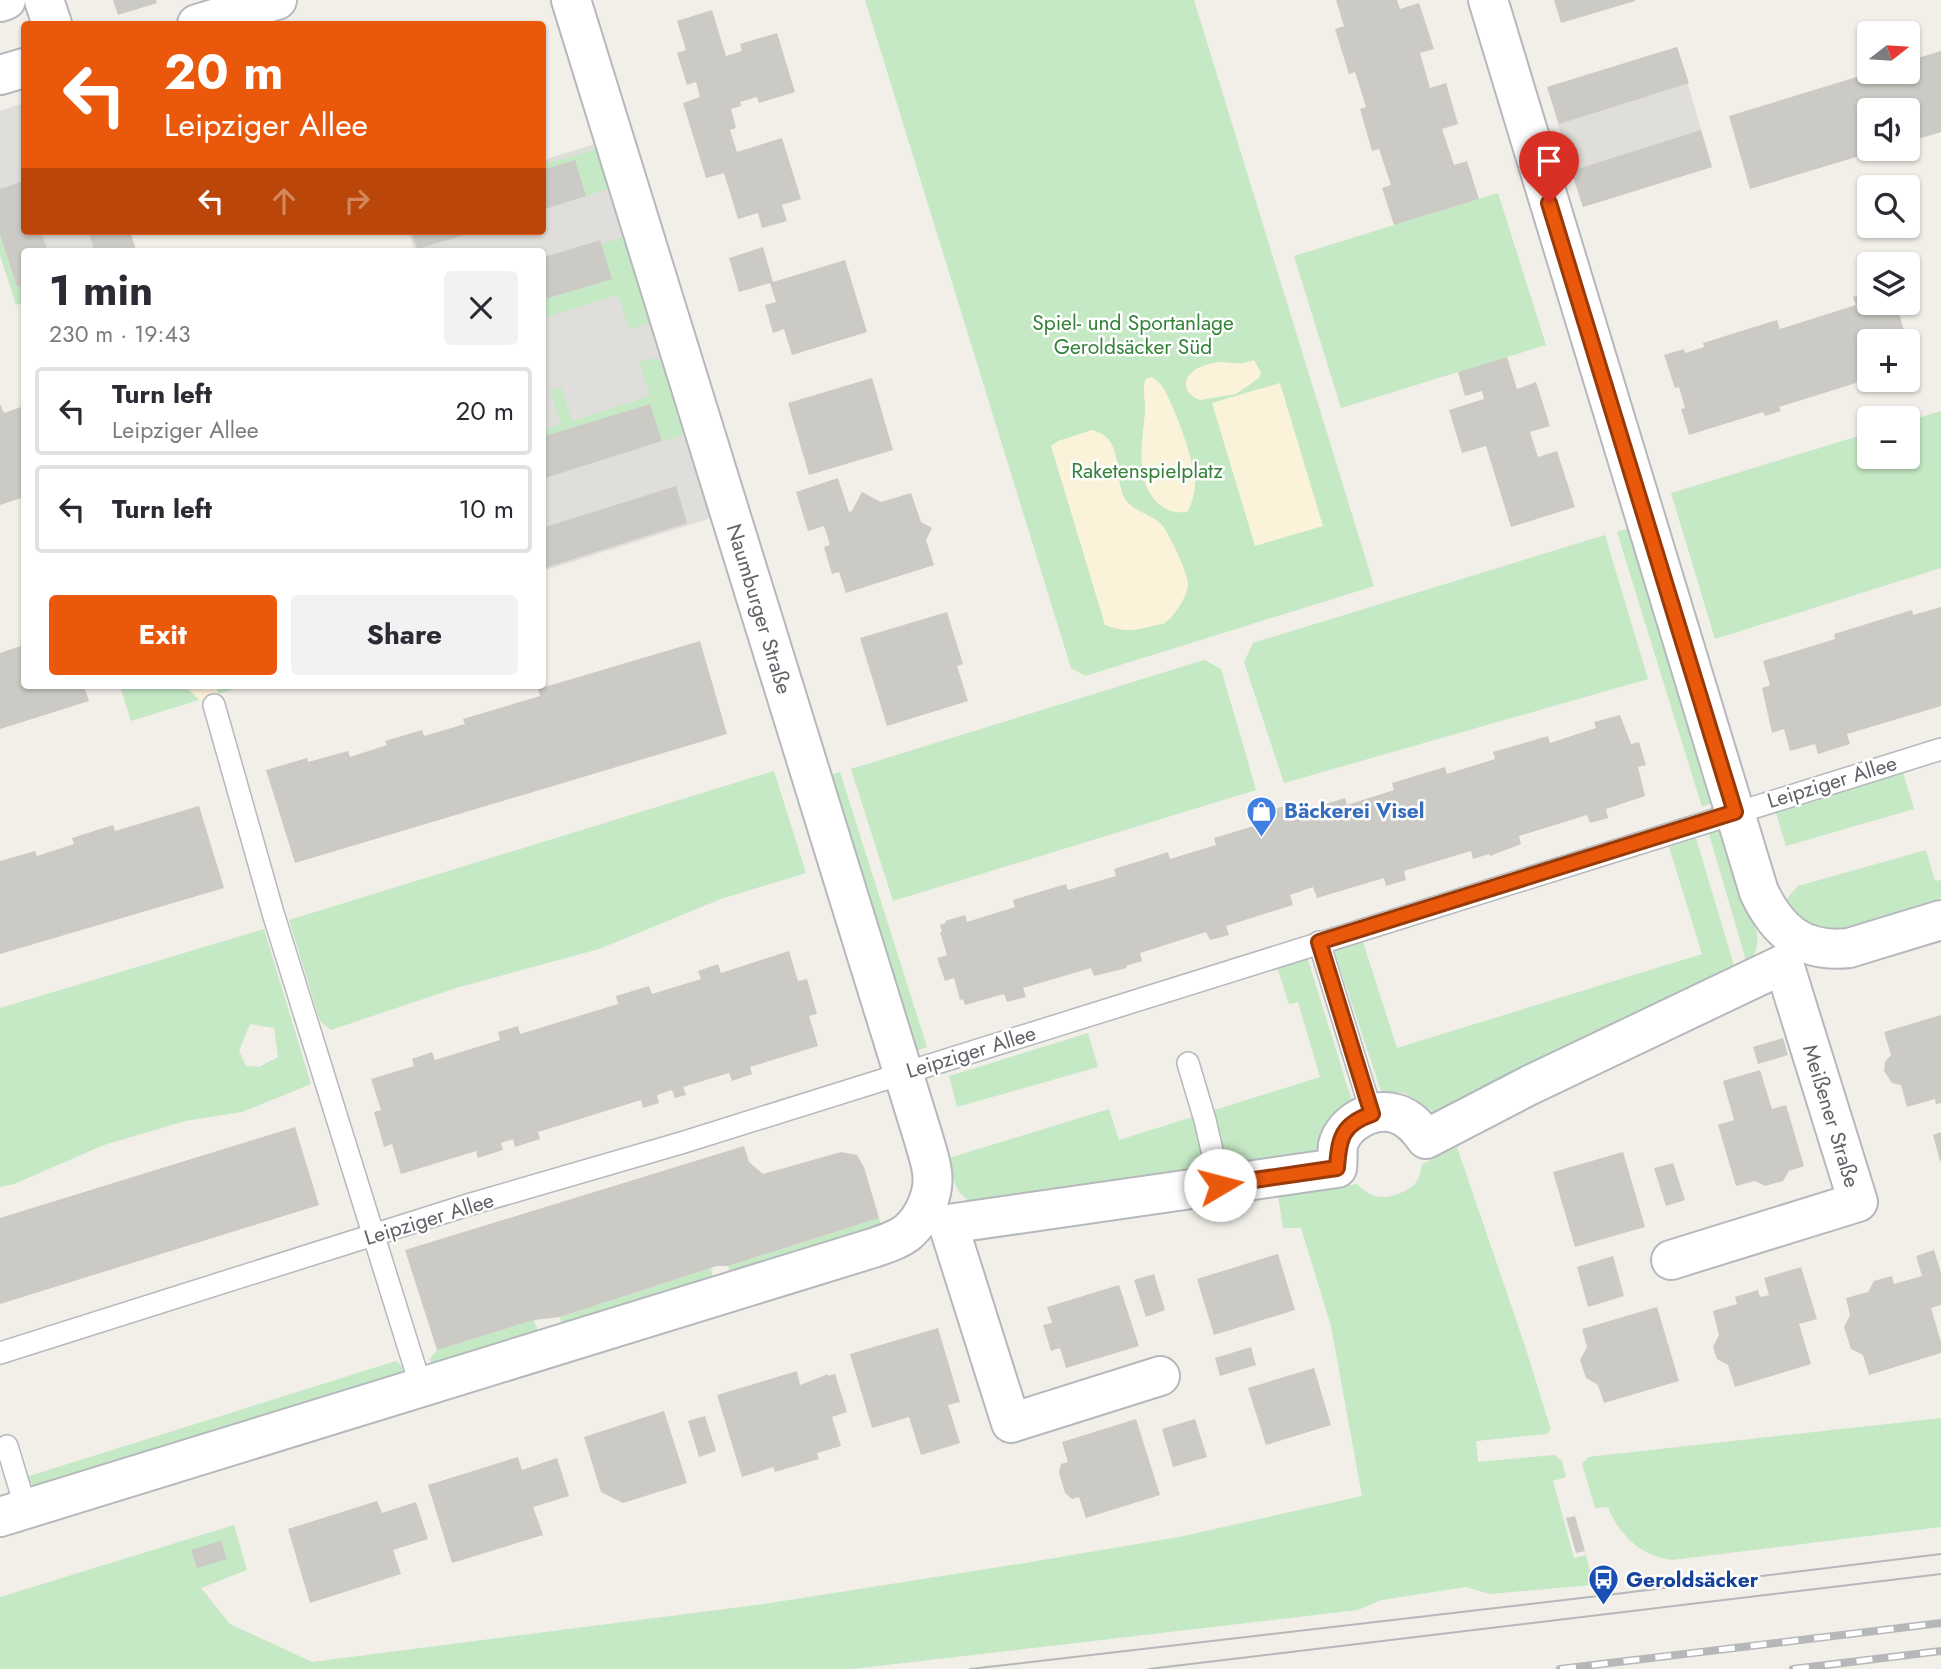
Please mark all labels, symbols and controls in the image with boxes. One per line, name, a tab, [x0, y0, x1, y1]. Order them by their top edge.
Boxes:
north arrow	[1857, 21, 1920, 84]
map controls	[1857, 21, 1920, 469]
text: 20 m	[164, 37, 283, 107]
icon: left	[49, 49, 140, 140]
button: sound	[1857, 98, 1920, 161]
text: Leipziger Allee	[164, 102, 368, 148]
pin	[1519, 131, 1579, 203]
icon: arrive	[1530, 142, 1568, 180]
button: search	[1857, 175, 1920, 238]
icon: left	[192, 182, 230, 220]
icon: ahead	[265, 182, 303, 220]
icon: right	[338, 182, 376, 220]
button: layers	[1857, 252, 1920, 315]
text: 1 min	[49, 260, 153, 321]
button: close	[444, 271, 518, 345]
park label: Spiel- und Sportanlage Geroldsäcker Süd	[1032, 308, 1234, 362]
text: 230 m · 19:43	[49, 317, 190, 351]
button: +	[1857, 329, 1920, 392]
text: Turn left	[112, 375, 212, 413]
icon: left	[53, 392, 91, 430]
text: 20 m	[456, 392, 514, 430]
button: −	[1857, 406, 1920, 469]
text: Leipziger Allee	[112, 413, 259, 447]
park label: Raketenspielplatz	[1071, 456, 1223, 486]
icon: left	[53, 490, 91, 528]
text: Turn left	[112, 490, 212, 528]
text: 10 m	[459, 490, 514, 528]
street label: Naumburger Straße	[719, 520, 799, 698]
button: Exit	[49, 595, 277, 675]
button: Share	[291, 595, 518, 675]
street label: Leipziger Allee	[1764, 748, 1901, 816]
shop icon: Bäckerei Visel	[1244, 794, 1278, 838]
place label: Bäckerei Visel	[1284, 796, 1425, 826]
street label: Leipziger Allee	[903, 1018, 1040, 1086]
street label: Meißener Straße	[1795, 1041, 1867, 1191]
position arrow	[1183, 1148, 1257, 1222]
street label: Leipziger Allee	[361, 1185, 498, 1253]
bus stop icon: Geroldsäcker	[1586, 1563, 1620, 1607]
place label: Geroldsäcker	[1626, 1565, 1759, 1595]

